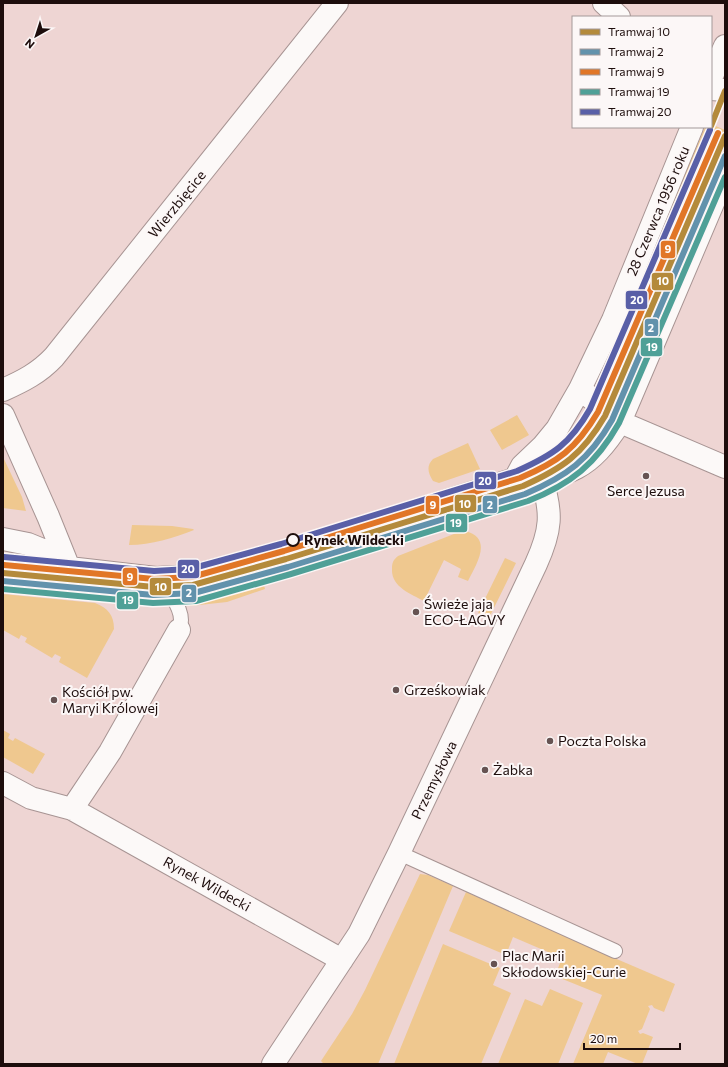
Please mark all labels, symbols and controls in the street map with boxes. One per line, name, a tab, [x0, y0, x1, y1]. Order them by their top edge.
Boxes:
north arrow	[16, 16, 56, 56]
legend	[572, 16, 712, 128]
text: Tramwaj 10	[608, 24, 670, 38]
text: N	[22, 37, 37, 52]
text: Tramwaj 2	[608, 44, 664, 58]
text: Tramwaj 9	[608, 64, 664, 78]
text: Tramwaj 19	[608, 84, 670, 98]
text: Tramwaj 20	[608, 104, 672, 118]
street label: 28 Czerwca 1956 roku	[623, 144, 693, 278]
street label: Wierzbięcice	[144, 167, 209, 241]
line badge: 9	[660, 240, 676, 259]
line badge: 10	[651, 272, 674, 291]
text: 10	[657, 274, 669, 287]
line badge: 20	[625, 290, 648, 310]
text: 20	[630, 293, 644, 306]
line badge: 2	[644, 318, 659, 337]
text: 2	[648, 321, 654, 334]
line badge: 19	[640, 337, 663, 357]
text: 19	[646, 340, 658, 353]
line badge: 20	[474, 471, 497, 490]
marker: Serce Jezusa	[641, 471, 651, 481]
text: 20	[478, 474, 492, 487]
place label: Serce Jezusa	[607, 482, 685, 499]
line badge: 10	[454, 494, 477, 513]
line badge: 9	[425, 495, 440, 515]
line badge: 2	[482, 495, 498, 514]
text: 10	[459, 497, 471, 510]
text: 9	[430, 498, 437, 511]
text: 2	[487, 498, 493, 511]
line badge: 19	[445, 513, 468, 533]
text: 19	[450, 516, 462, 529]
place label: Rynek Wildecki	[304, 531, 404, 548]
marker: Rynek Wildecki	[286, 533, 300, 547]
line badge: 20	[177, 559, 200, 579]
text: 20	[181, 562, 195, 575]
line badge: 9	[122, 567, 138, 586]
text: 9	[127, 570, 134, 583]
line badge: 10	[149, 577, 172, 596]
text: 10	[155, 580, 167, 593]
line badge: 2	[181, 584, 197, 603]
text: 2	[186, 586, 192, 599]
line badge: 19	[116, 591, 139, 610]
text: 19	[122, 593, 134, 606]
place label: Świeże jaja ECO-ŁAGVY	[424, 595, 506, 628]
marker: Świeże jaja ECO-ŁAGVY	[411, 607, 421, 617]
place label: Grześkowiak	[404, 681, 486, 698]
place label: Kościół pw. Maryi Królowej	[62, 683, 158, 716]
marker: Grześkowiak	[391, 685, 401, 695]
marker: Kościół pw. Maryi Królowej	[49, 695, 59, 705]
place label: Poczta Polska	[558, 732, 646, 749]
marker: Poczta Polska	[545, 736, 555, 746]
street label: Przemysłowa	[407, 738, 460, 822]
place label: Żabka	[493, 761, 533, 778]
marker: Żabka	[480, 765, 490, 775]
street label: Rynek Wildecki	[161, 853, 254, 915]
place label: Plac Marii Skłodowskiej-Curie	[502, 947, 626, 980]
marker: Plac Marii Skłodowskiej-Curie	[489, 959, 499, 969]
scale bar	[584, 1025, 680, 1051]
text: 20 m	[590, 1031, 617, 1045]

